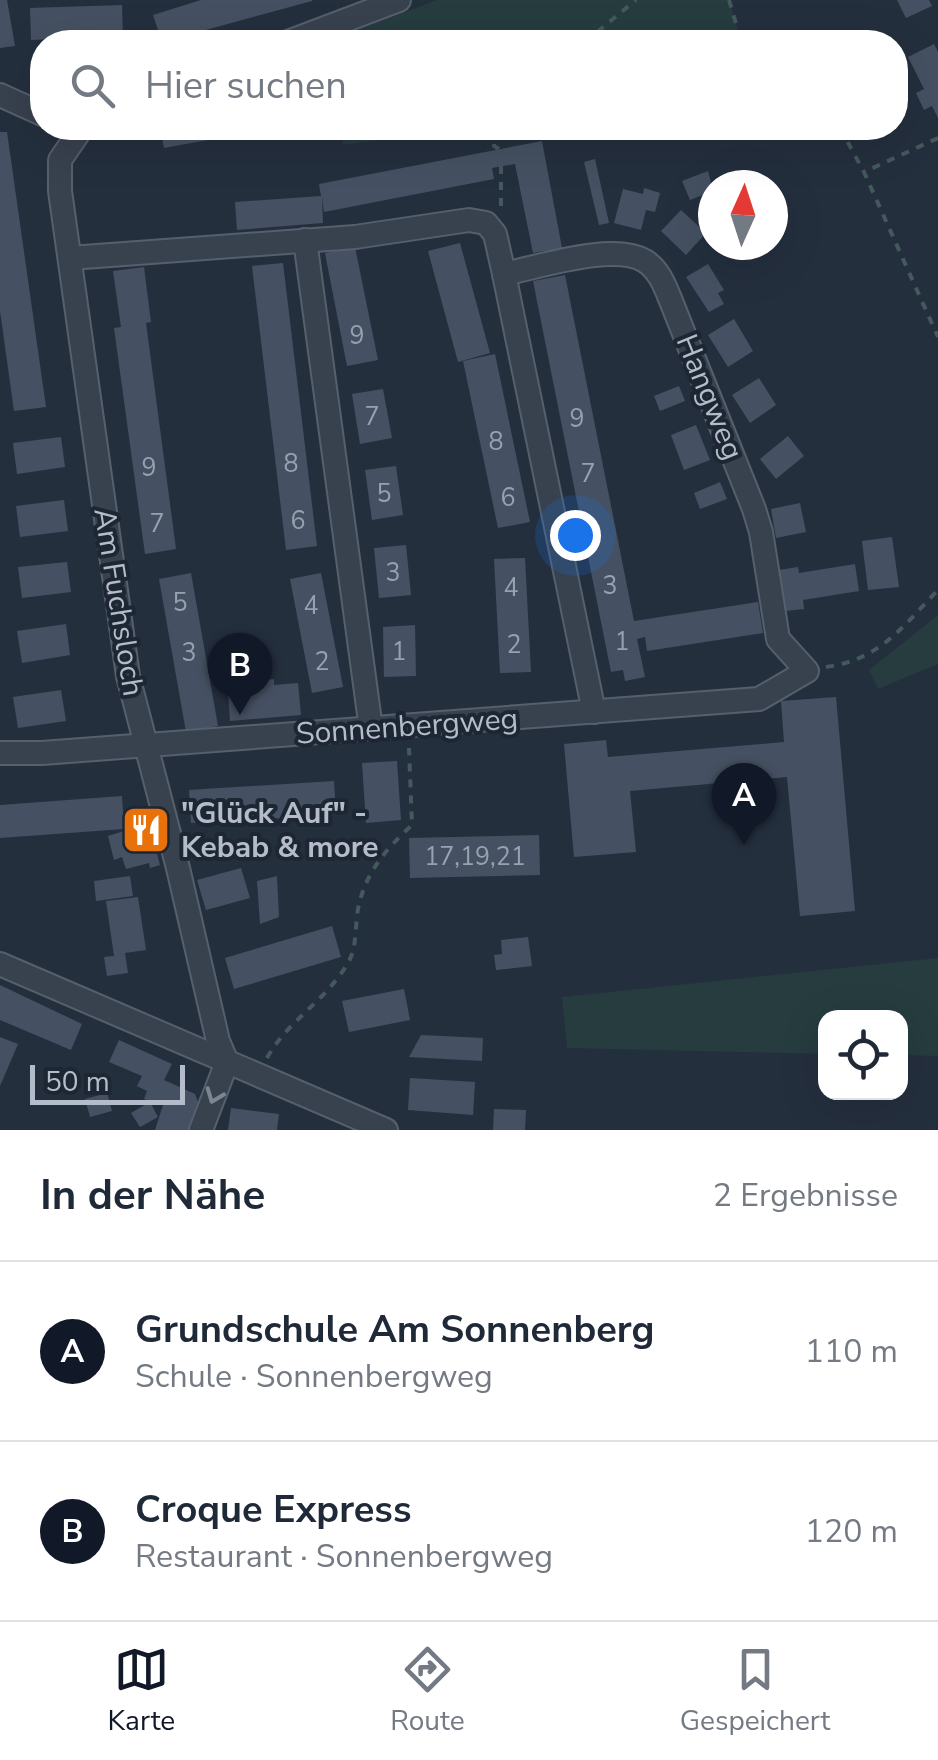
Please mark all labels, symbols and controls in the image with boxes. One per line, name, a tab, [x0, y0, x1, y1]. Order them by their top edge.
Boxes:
search box	[30, 30, 908, 140]
icon: search	[65, 58, 120, 113]
text: Hier suchen	[145, 60, 347, 111]
north arrow	[698, 170, 788, 260]
house number: 9	[349, 319, 365, 353]
street label: Hangweg	[666, 328, 753, 466]
house number: 7	[364, 400, 380, 434]
house number: 9	[569, 402, 585, 436]
house number: 8	[488, 425, 504, 459]
house number: 8	[283, 447, 299, 481]
house number: 9	[141, 451, 157, 485]
house number: 7	[580, 457, 596, 491]
house number: 5	[376, 477, 392, 511]
house number: 6	[500, 481, 516, 515]
house number: 6	[290, 504, 306, 538]
street label: Am Fuchsloch	[83, 505, 154, 699]
house number: 7	[149, 507, 165, 541]
your location	[550, 510, 601, 561]
house number: 3	[385, 556, 401, 590]
house number: 3	[602, 569, 618, 603]
house number: 4	[503, 571, 519, 605]
house number: 5	[172, 586, 188, 620]
house number: 4	[303, 589, 319, 623]
house number: 1	[614, 625, 630, 659]
house number: 2	[506, 628, 522, 662]
pin: B	[208, 632, 272, 715]
house number: 1	[391, 635, 407, 669]
house number: 3	[181, 636, 197, 670]
house number: 2	[314, 645, 330, 679]
street label: Sonnenbergweg	[295, 698, 519, 755]
pin: A	[712, 762, 776, 845]
place label: "Glück Auf" - Kebab & more	[181, 793, 379, 868]
restaurant icon: "Glück Auf" - Kebab & more	[120, 804, 172, 856]
house number: 17,19,21	[424, 840, 526, 874]
map controls	[818, 1010, 908, 1100]
button: locate	[818, 1010, 908, 1100]
scale bar	[30, 1060, 185, 1104]
text: 50 m	[45, 1063, 110, 1101]
one-way arrow	[205, 1087, 226, 1104]
text: In der Nähe	[40, 1167, 265, 1224]
text: 2 Ergebnisse	[713, 1174, 898, 1217]
text: Grundschule Am Sonnenberg	[135, 1304, 654, 1355]
text: A	[61, 1330, 84, 1373]
text: 110 m	[805, 1330, 898, 1373]
text: Schule · Sonnenbergweg	[135, 1355, 493, 1398]
text: Croque Express	[135, 1484, 411, 1535]
text: B	[61, 1510, 84, 1553]
text: 120 m	[805, 1510, 898, 1553]
text: Restaurant · Sonnenbergweg	[135, 1535, 553, 1578]
tab: Karte	[108, 1642, 175, 1740]
tab: Route	[390, 1642, 465, 1740]
tab: Gespeichert	[680, 1642, 830, 1740]

